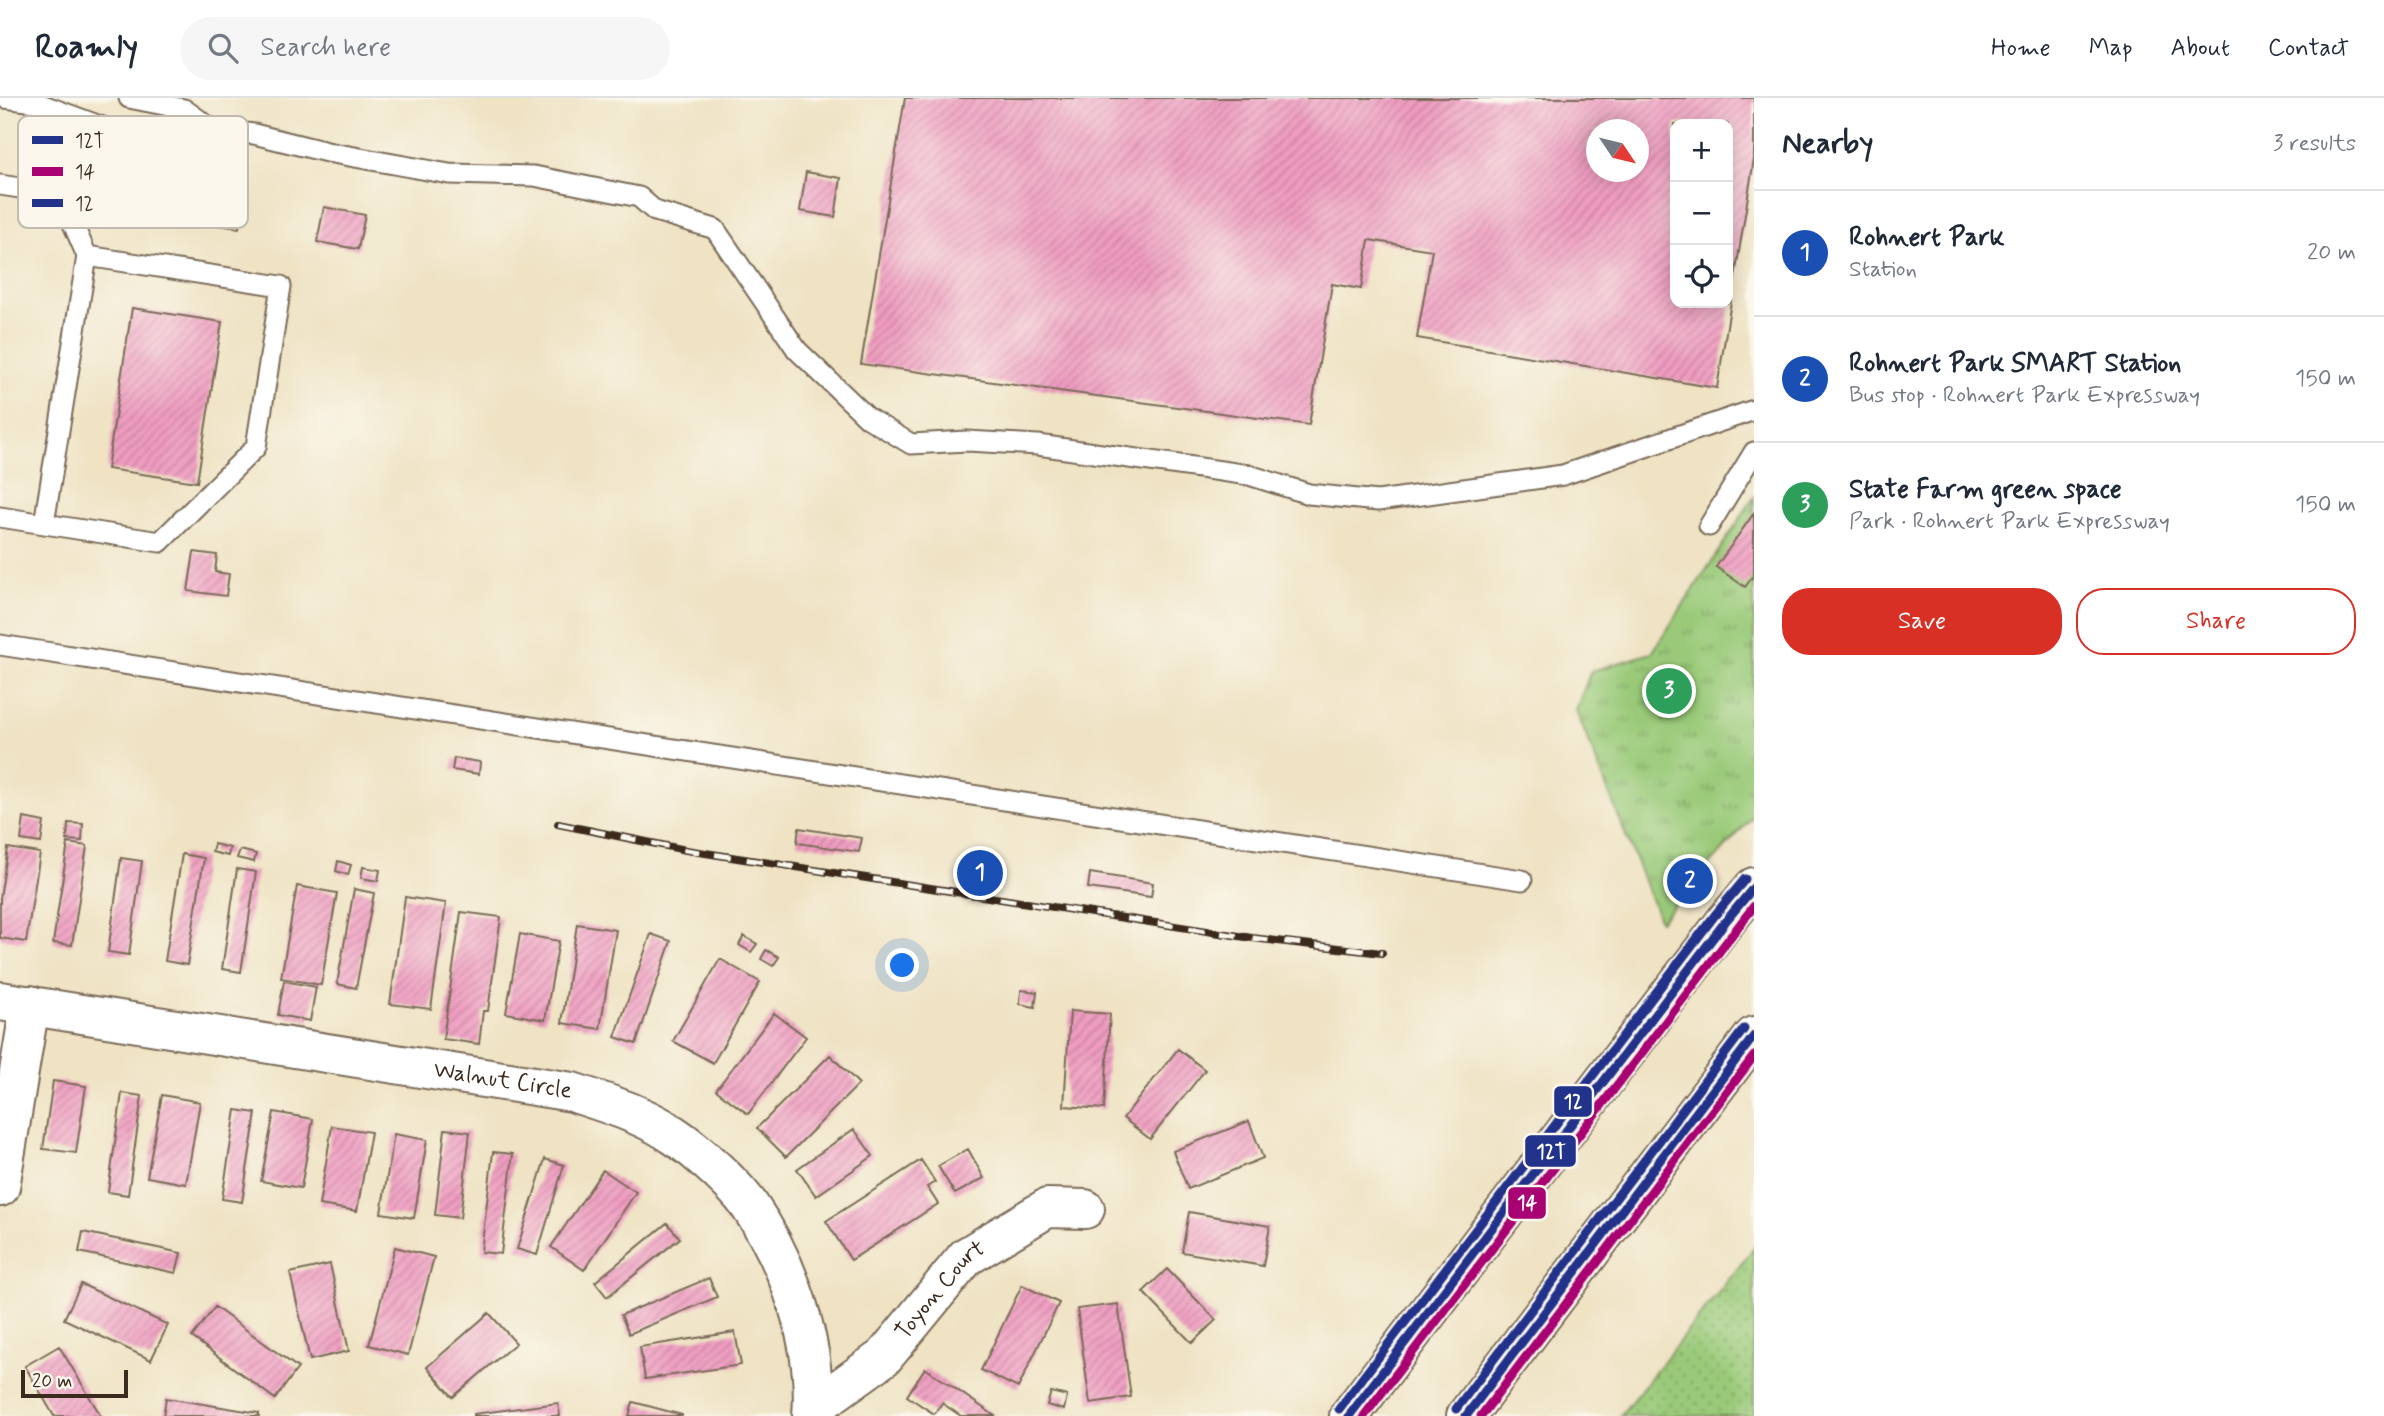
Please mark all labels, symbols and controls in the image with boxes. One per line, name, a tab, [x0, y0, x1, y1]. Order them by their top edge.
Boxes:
search box	[180, 17, 670, 80]
text: Roamly	[35, 26, 138, 70]
icon: search	[204, 29, 242, 67]
text: Search here	[260, 31, 391, 65]
text: Home	[1991, 33, 2051, 64]
text: Map	[2089, 33, 2133, 64]
text: About	[2171, 33, 2230, 64]
text: Contact	[2268, 33, 2349, 64]
legend	[18, 116, 248, 228]
north arrow	[1586, 119, 1649, 182]
map controls	[1670, 119, 1733, 308]
button: +	[1670, 119, 1733, 182]
text: Nearby	[1782, 124, 1873, 163]
text: 12T	[75, 129, 105, 154]
text: 3 results	[2273, 129, 2356, 159]
text: 14	[75, 160, 95, 185]
button: −	[1670, 182, 1733, 245]
text: 12	[75, 192, 94, 217]
text: Rohnert Park	[1849, 221, 2004, 255]
text: 1	[1800, 238, 1810, 268]
text: 20 m	[2307, 238, 2356, 268]
button: locate	[1670, 245, 1733, 308]
text: Station	[1849, 255, 1917, 285]
text: Rohnert Park SMART Station	[1849, 347, 2181, 381]
text: 2	[1799, 364, 1811, 394]
text: 150 m	[2295, 364, 2356, 394]
text: Bus stop · Rohnert Park Expressway	[1849, 381, 2200, 411]
text: State Farm green space	[1849, 473, 2122, 507]
text: 3	[1800, 490, 1810, 520]
text: 150 m	[2295, 490, 2356, 520]
text: Park · Rohnert Park Expressway	[1849, 507, 2170, 537]
button: Save	[1782, 588, 2062, 655]
button: Share	[2076, 588, 2356, 655]
pin: 3	[1646, 665, 1692, 717]
pin: 1	[957, 847, 1003, 899]
pin: 2	[1667, 855, 1713, 907]
your location	[885, 948, 919, 982]
street label: Walnut Circle	[431, 1055, 574, 1107]
line badge: 12	[1553, 1085, 1593, 1118]
text: 12	[1564, 1090, 1582, 1115]
line badge: 12T	[1524, 1134, 1577, 1168]
text: 12T	[1536, 1140, 1567, 1165]
line badge: 14	[1507, 1186, 1547, 1220]
text: 14	[1517, 1191, 1537, 1216]
street label: Toyon Court	[889, 1234, 991, 1346]
scale bar	[21, 1367, 128, 1399]
text: 20 m	[32, 1369, 72, 1394]

